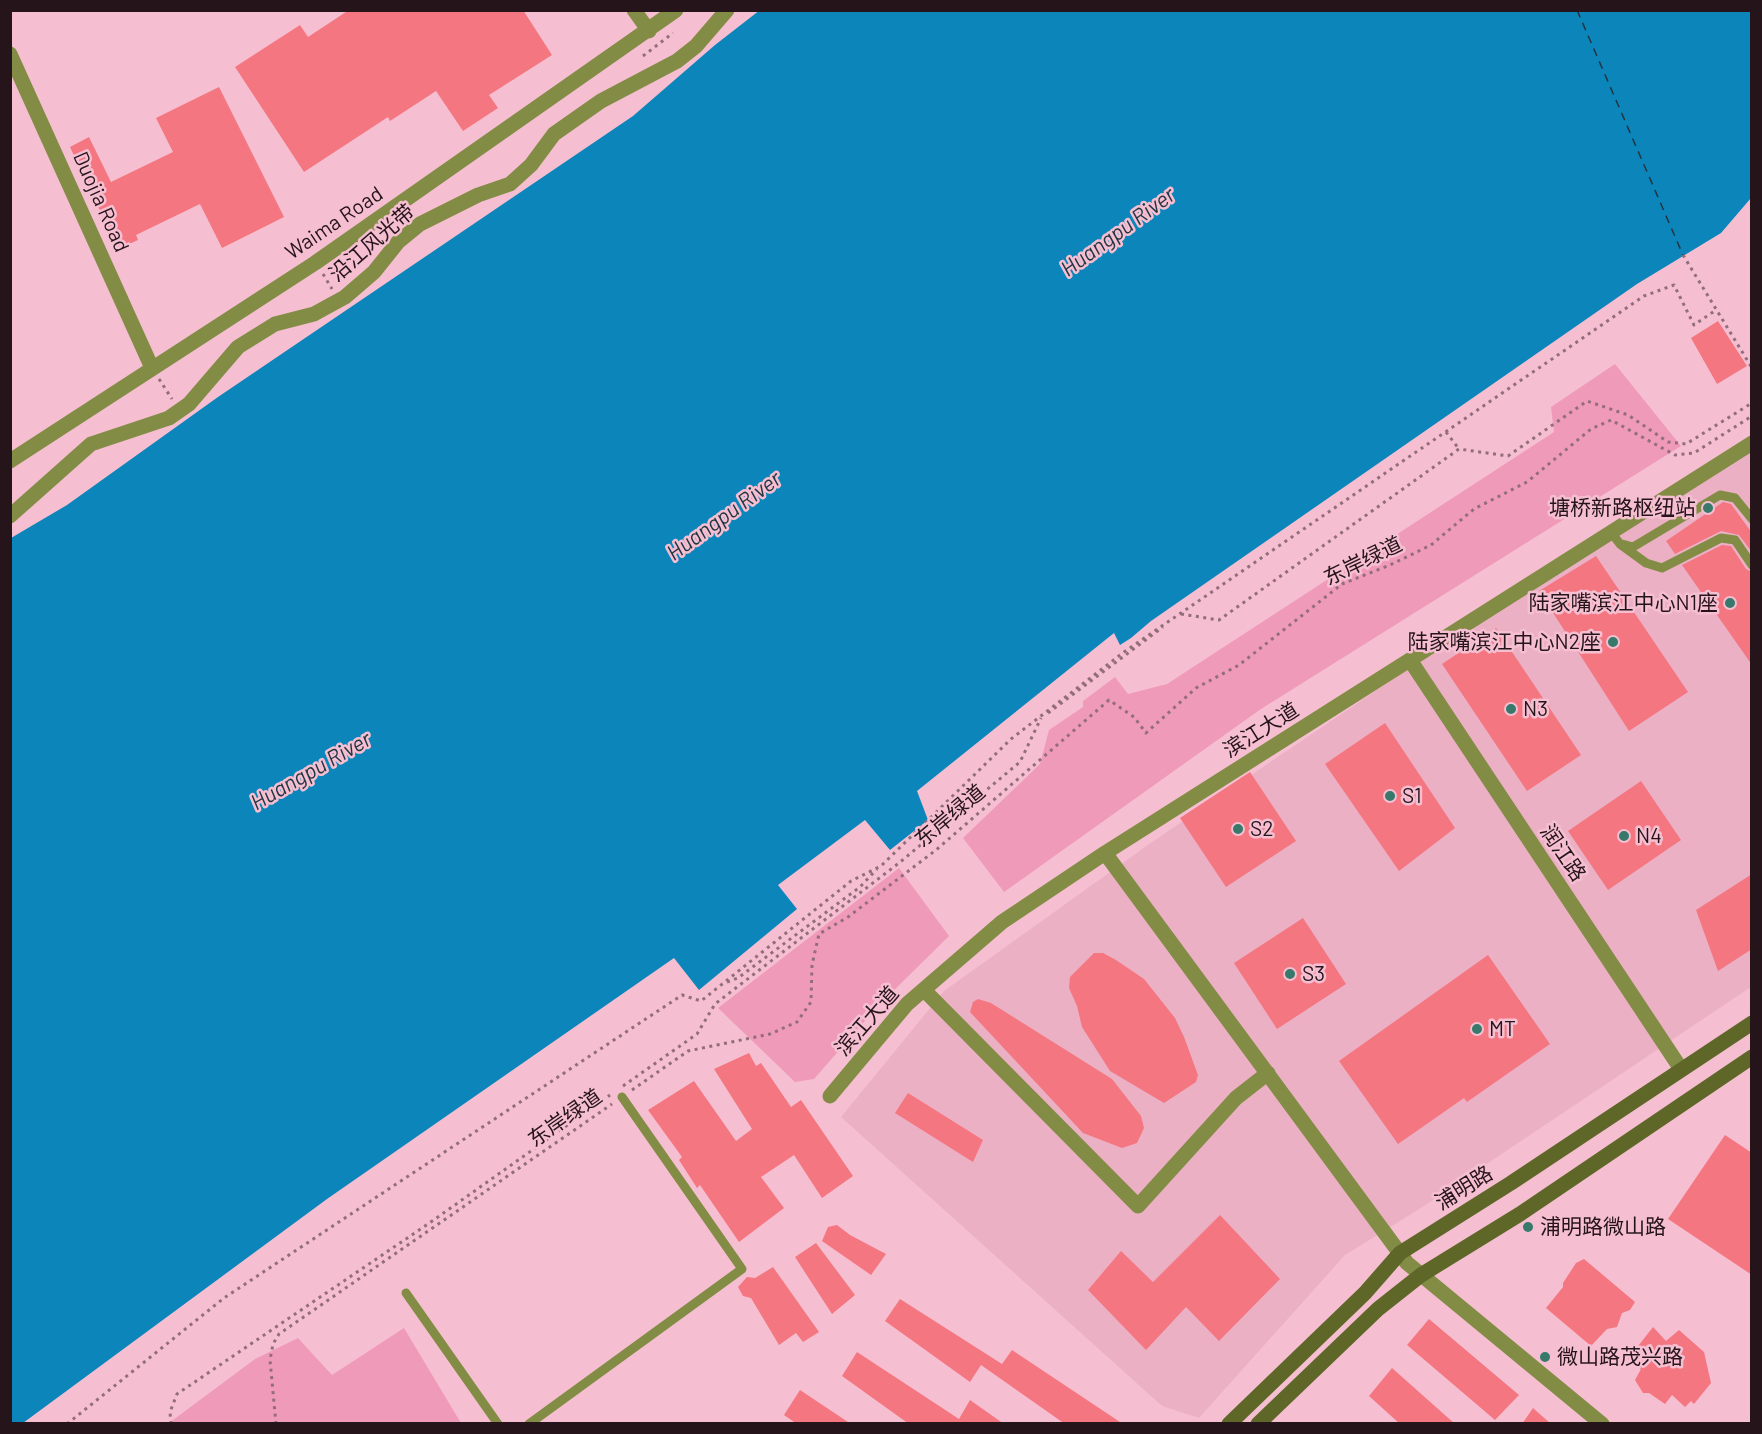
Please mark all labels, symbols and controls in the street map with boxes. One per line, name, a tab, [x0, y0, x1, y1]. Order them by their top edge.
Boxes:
street label: Duojia Road	[68, 148, 134, 256]
street label: Waima Road	[280, 181, 388, 265]
water label: Huangpu River	[1056, 182, 1180, 282]
street label: 沿江风光带	[324, 199, 420, 287]
water label: Huangpu River	[662, 466, 786, 566]
place label: 塘桥新路枢纽站	[1549, 495, 1696, 521]
marker: 塘桥新路枢纽站	[1701, 501, 1715, 515]
street label: 东岸绿道	[1320, 531, 1406, 591]
place label: 陆家嘴滨江中心N1座	[1528, 590, 1718, 616]
marker: 陆家嘴滨江中心N1座	[1723, 596, 1737, 610]
place label: 陆家嘴滨江中心N2座	[1408, 629, 1601, 655]
marker: 陆家嘴滨江中心N2座	[1606, 635, 1620, 649]
place label: N3	[1523, 696, 1548, 722]
street label: 滨江大道	[1219, 697, 1303, 763]
marker: N3	[1504, 702, 1518, 716]
water label: Huangpu River	[246, 726, 376, 816]
street label: 东岸绿道	[910, 779, 990, 853]
place label: S1	[1402, 783, 1422, 809]
marker: S1	[1383, 789, 1397, 803]
place label: S2	[1250, 816, 1274, 842]
street label: 润江路	[1535, 820, 1591, 886]
marker: S2	[1231, 822, 1245, 836]
place label: N4	[1636, 823, 1662, 849]
marker: N4	[1617, 829, 1631, 843]
place label: S3	[1302, 961, 1325, 987]
marker: S3	[1283, 967, 1297, 981]
street label: 滨江大道	[830, 981, 904, 1061]
place label: MT	[1489, 1016, 1516, 1042]
marker: MT	[1470, 1022, 1484, 1036]
street label: 东岸绿道	[523, 1084, 607, 1152]
street label: 浦明路	[1431, 1161, 1497, 1215]
place label: 浦明路微山路	[1540, 1214, 1666, 1240]
marker: 浦明路微山路	[1521, 1220, 1535, 1234]
place label: 微山路茂兴路	[1557, 1344, 1683, 1370]
marker: 微山路茂兴路	[1538, 1350, 1552, 1364]

